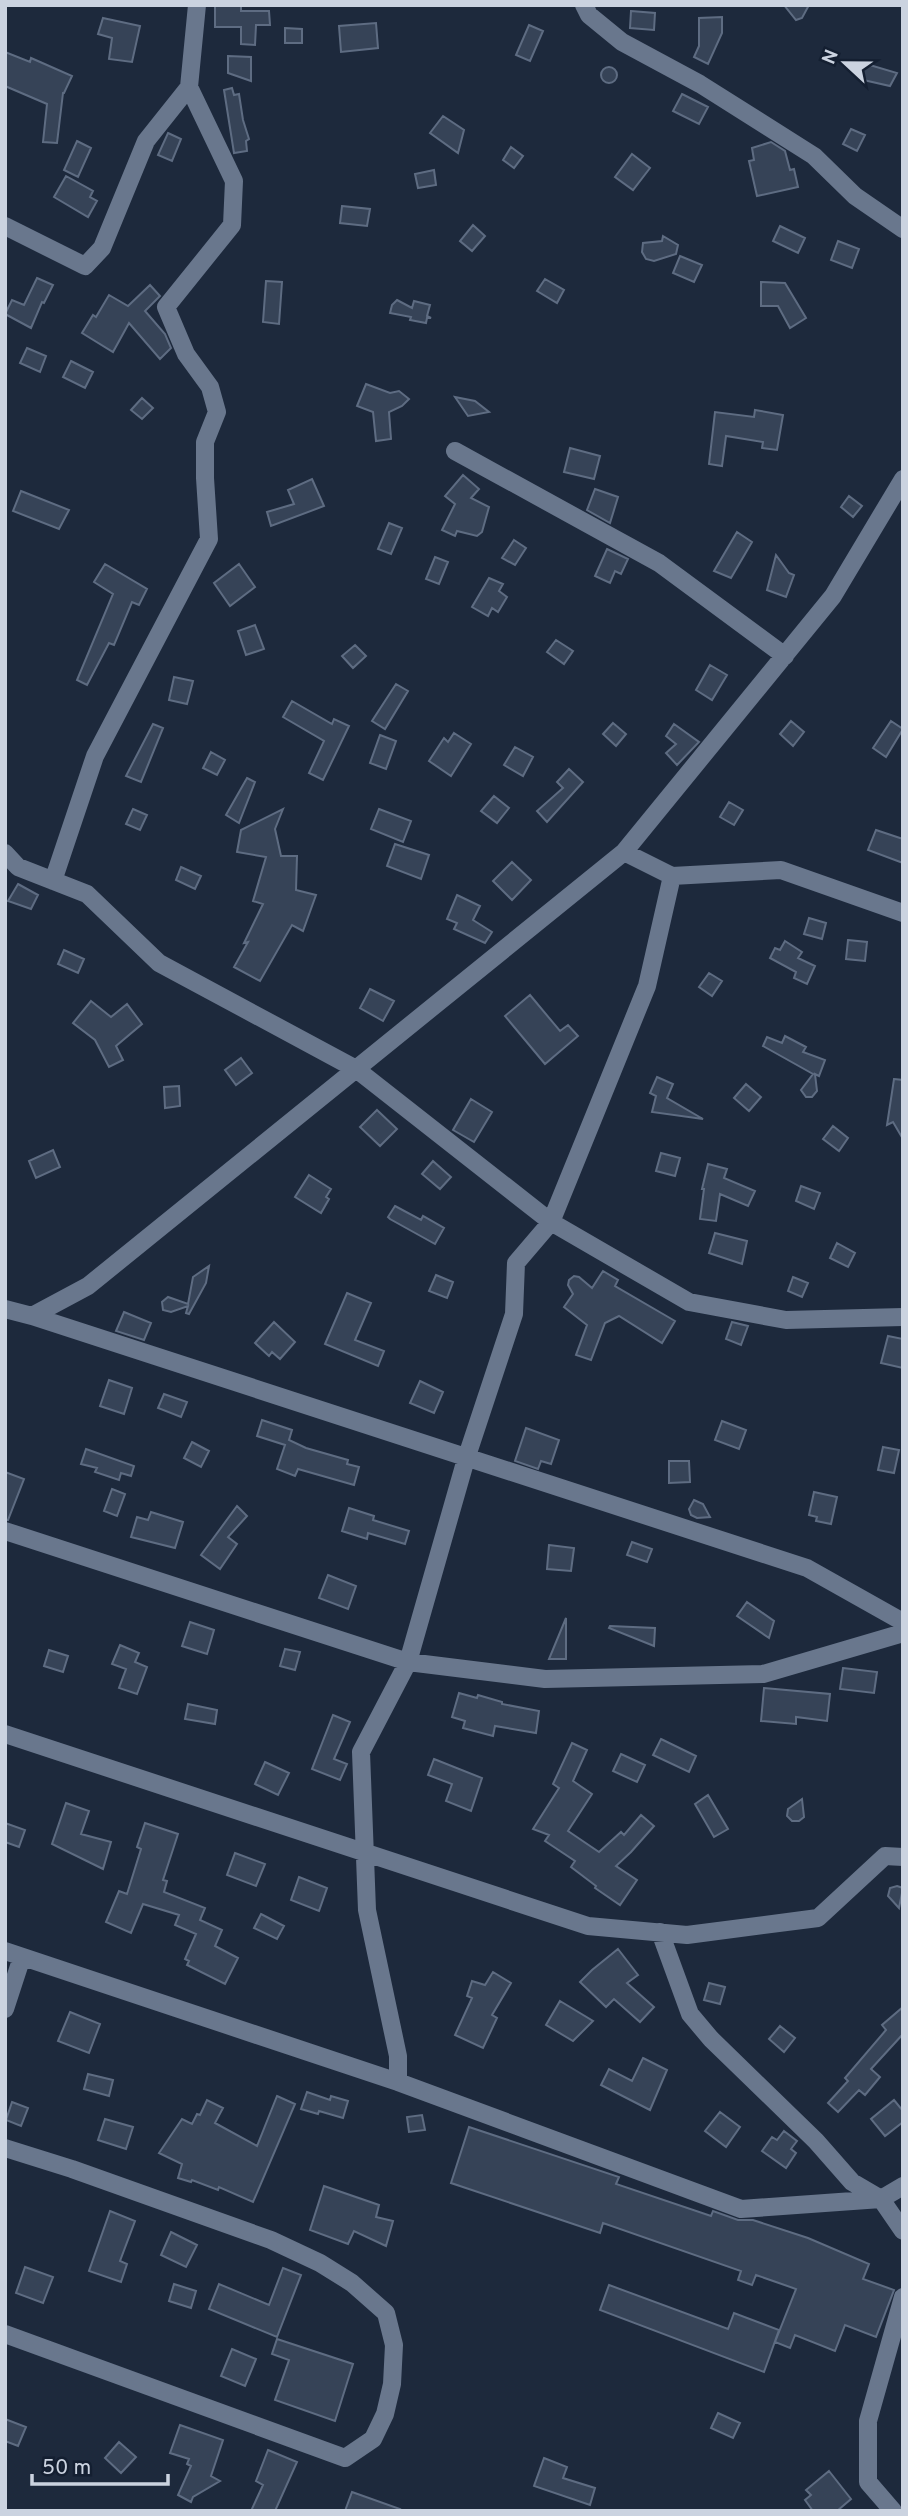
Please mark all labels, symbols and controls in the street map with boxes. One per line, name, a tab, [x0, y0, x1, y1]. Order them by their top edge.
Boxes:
north arrow	[810, 28, 880, 98]
text: N	[817, 47, 845, 68]
scale bar	[32, 2442, 168, 2486]
text: 50 m	[42, 2455, 91, 2482]

